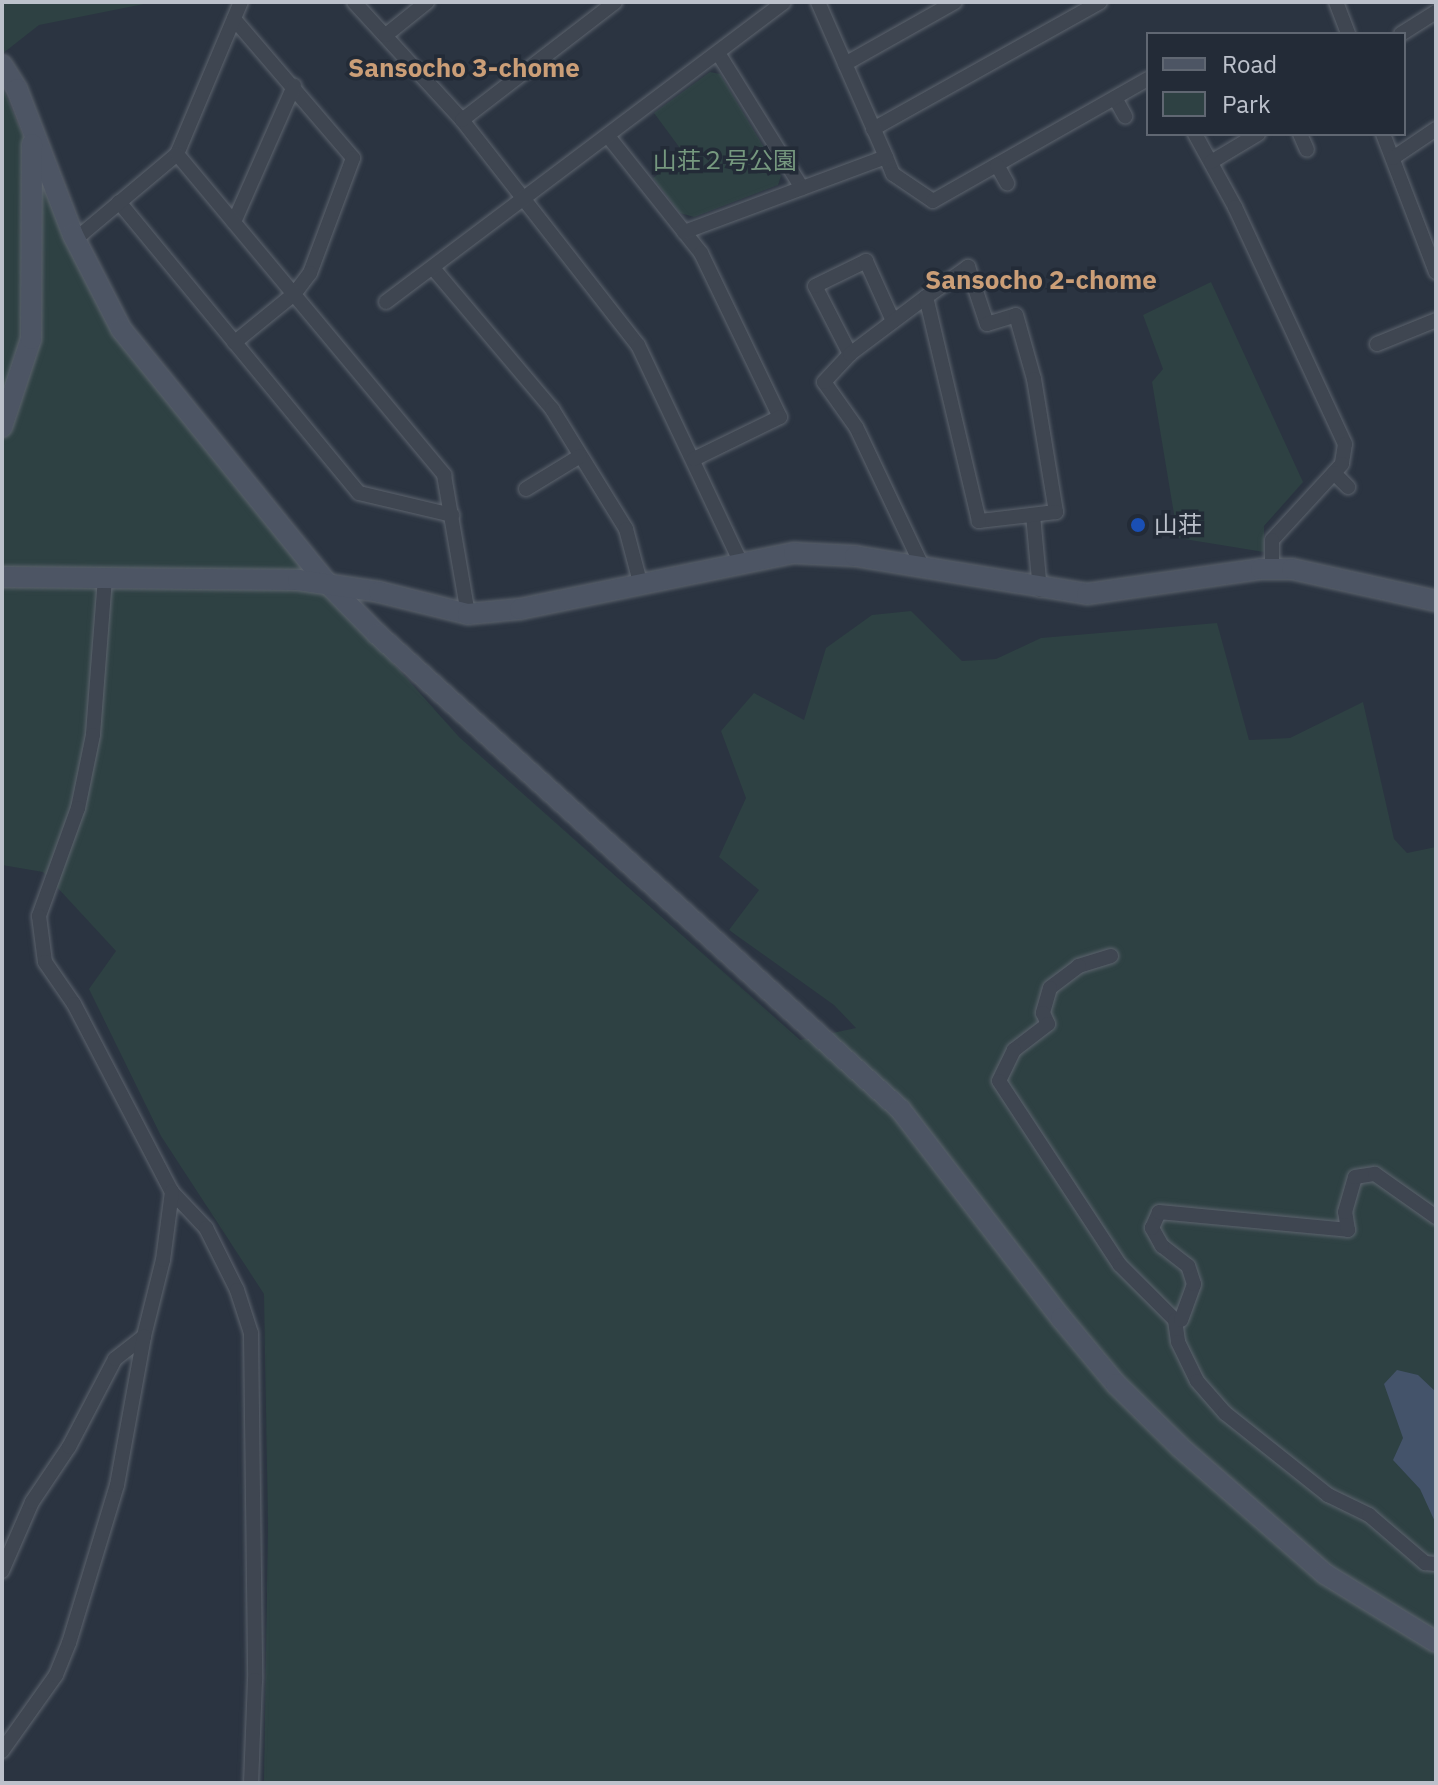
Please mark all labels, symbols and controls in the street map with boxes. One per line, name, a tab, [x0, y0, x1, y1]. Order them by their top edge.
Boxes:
legend	[1146, 32, 1406, 136]
text: Road	[1222, 48, 1277, 80]
district label: Sansocho 3-chome	[348, 52, 580, 84]
text: Park	[1222, 88, 1271, 120]
park label: 山荘２号公園	[653, 147, 797, 175]
district label: Sansocho 2-chome	[925, 264, 1157, 296]
place label: 山荘	[1154, 511, 1202, 539]
marker: 山荘	[1129, 516, 1147, 534]

